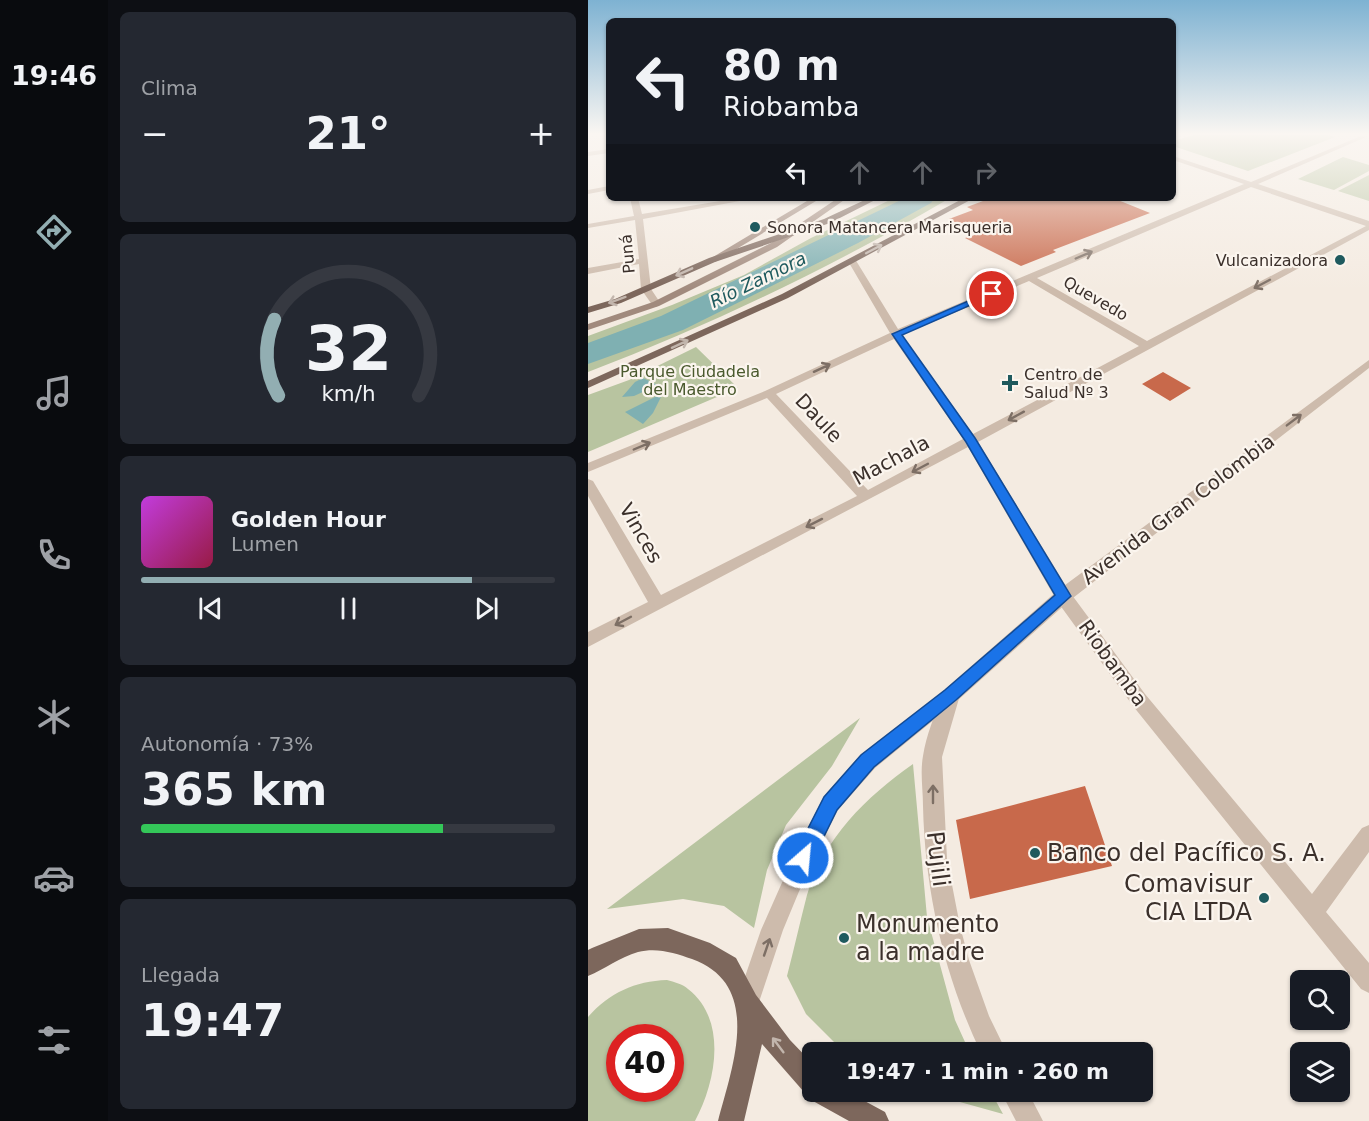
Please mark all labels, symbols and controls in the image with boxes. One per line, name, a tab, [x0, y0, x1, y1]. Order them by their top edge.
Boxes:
text: 80 m	[723, 41, 840, 90]
icon: left	[624, 42, 702, 120]
text: 19:46	[11, 60, 97, 91]
text: Clima	[141, 76, 198, 100]
text: Riobamba	[723, 91, 859, 122]
text: 21°	[305, 107, 391, 160]
text: −	[141, 114, 169, 153]
text: +	[527, 114, 555, 153]
icon: left	[780, 156, 813, 189]
icon: ahead	[843, 156, 876, 189]
icon: ahead	[906, 156, 939, 189]
icon: right	[969, 156, 1002, 189]
icon: directions	[33, 211, 75, 253]
place label: Sonora Matancera Marisqueria	[767, 218, 1012, 237]
marker: Sonora Matancera Marisqueria	[748, 220, 762, 234]
street label: Puná	[616, 233, 639, 274]
one-way arrow	[865, 243, 882, 255]
water label: Río Zamora	[706, 247, 809, 312]
one-way arrow	[1075, 249, 1093, 260]
place label: Vulcanizadora	[1216, 251, 1328, 270]
marker: Vulcanizadora	[1333, 253, 1347, 267]
one-way arrow	[675, 267, 694, 278]
pin	[966, 268, 1017, 319]
street label: Quevedo	[1060, 272, 1132, 325]
icon: arrive	[975, 277, 1008, 310]
one-way arrow	[1253, 279, 1271, 290]
one-way arrow	[608, 296, 627, 307]
text: 32	[305, 312, 391, 385]
one-way arrow	[670, 337, 688, 349]
park label: Parque Ciudadela del Maestro	[620, 362, 760, 399]
one-way arrow	[813, 362, 831, 373]
place label: Centro de Salud Nº 3	[1024, 365, 1109, 402]
icon: music	[33, 372, 75, 414]
marker: Centro de Salud Nº 3	[1001, 374, 1019, 392]
text: km/h	[321, 381, 375, 406]
street label: Daule	[790, 389, 848, 447]
one-way arrow	[1008, 410, 1025, 422]
one-way arrow	[1285, 414, 1301, 427]
street label: Avenida Gran Colombia	[1077, 429, 1279, 589]
street label: Machala	[849, 430, 933, 490]
one-way arrow	[632, 440, 651, 451]
one-way arrow	[911, 463, 929, 474]
street label: Vinces	[614, 499, 668, 567]
text: Golden Hour	[231, 507, 386, 532]
one-way arrow	[805, 518, 823, 530]
text: Lumen	[231, 532, 299, 556]
icon: phone	[33, 534, 75, 576]
icon: previous	[194, 592, 227, 625]
icon: pause	[332, 592, 365, 625]
icon: next	[470, 592, 503, 625]
street label: Riobamba	[1074, 615, 1152, 711]
one-way arrow	[614, 616, 632, 627]
icon: climate	[33, 696, 75, 738]
text: Autonomía · 73%	[141, 732, 313, 756]
text: 365 km	[141, 763, 327, 816]
one-way arrow	[927, 784, 939, 804]
position arrow	[771, 826, 835, 890]
street label: Pujili	[921, 830, 955, 888]
place label: Banco del Pacífico S. A.	[1047, 839, 1326, 867]
marker: Banco del Pacífico S. A.	[1028, 846, 1042, 860]
icon: car	[33, 857, 75, 899]
place label: Comavisur CIA LTDA	[1124, 870, 1253, 926]
marker: Comavisur CIA LTDA	[1257, 891, 1271, 905]
place label: Monumento a la madre	[856, 910, 999, 966]
marker: Monumento a la madre	[837, 931, 851, 945]
one-way arrow	[762, 938, 773, 957]
text: Llegada	[141, 963, 220, 987]
map controls	[1290, 970, 1350, 1102]
button: search	[1290, 970, 1350, 1030]
text: 19:47	[141, 994, 284, 1047]
icon: filters	[33, 1019, 75, 1061]
speed limit sign: 40	[606, 1024, 684, 1102]
one-way arrow	[772, 1037, 785, 1053]
button: layers	[1290, 1042, 1350, 1102]
text: 19:47 · 1 min · 260 m	[846, 1059, 1109, 1084]

